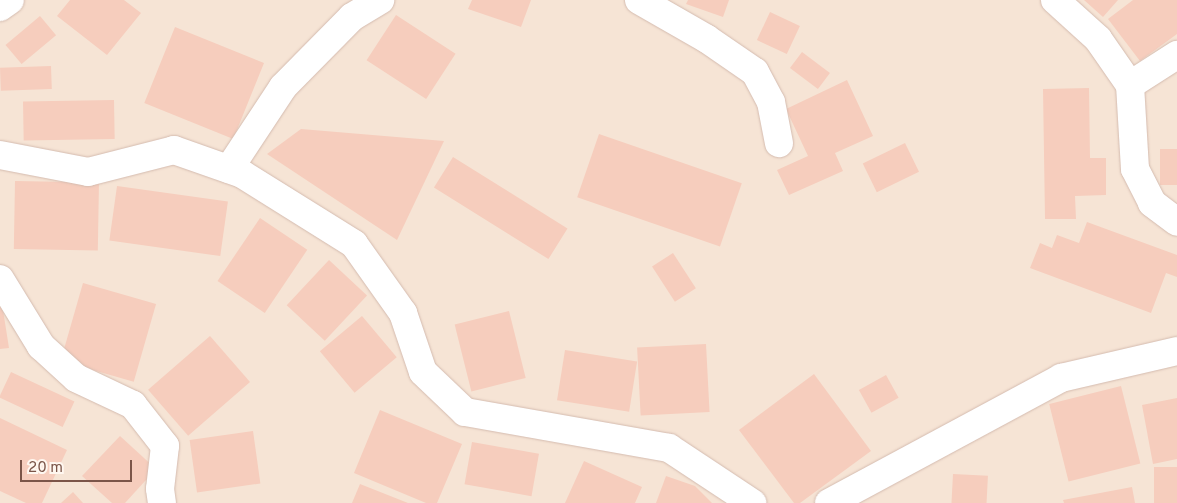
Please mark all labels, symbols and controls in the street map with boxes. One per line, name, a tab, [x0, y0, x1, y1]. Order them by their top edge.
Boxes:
scale bar	[22, 450, 135, 482]
text: 20 m	[28, 459, 63, 478]

